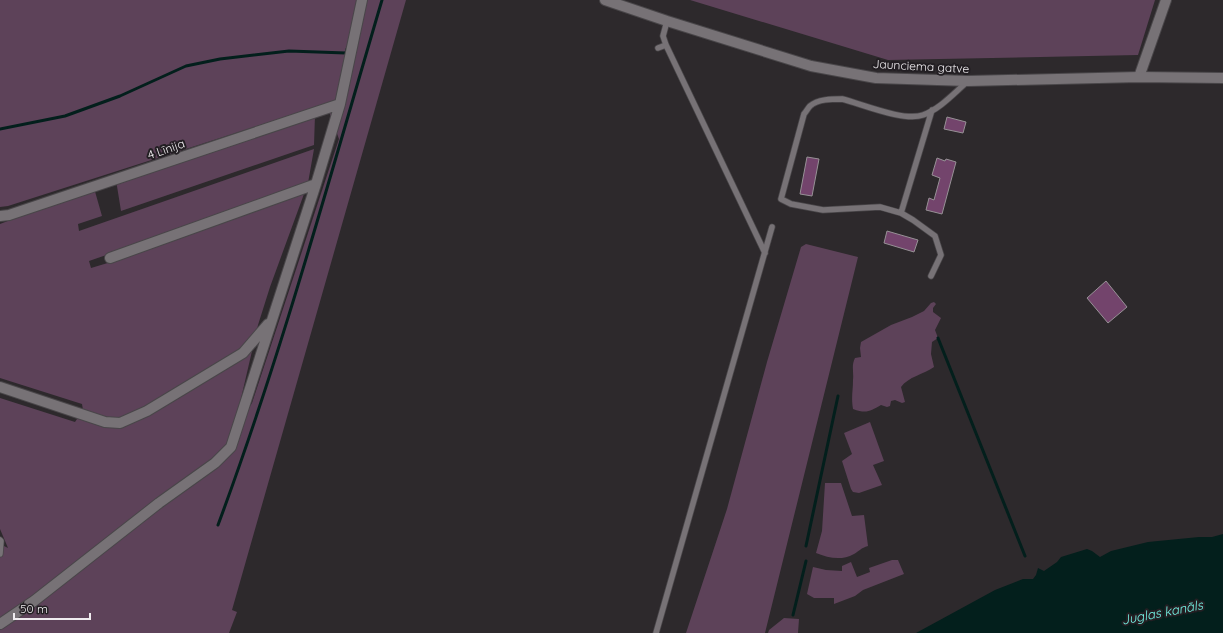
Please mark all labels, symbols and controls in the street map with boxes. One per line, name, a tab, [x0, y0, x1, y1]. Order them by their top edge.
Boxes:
street label: Jaunciema gatve	[872, 56, 970, 76]
street label: 4 Līnija	[145, 136, 187, 162]
scale bar	[14, 595, 90, 621]
water label: Juglas kanāls	[1120, 596, 1205, 628]
text: 50 m	[20, 601, 48, 616]

